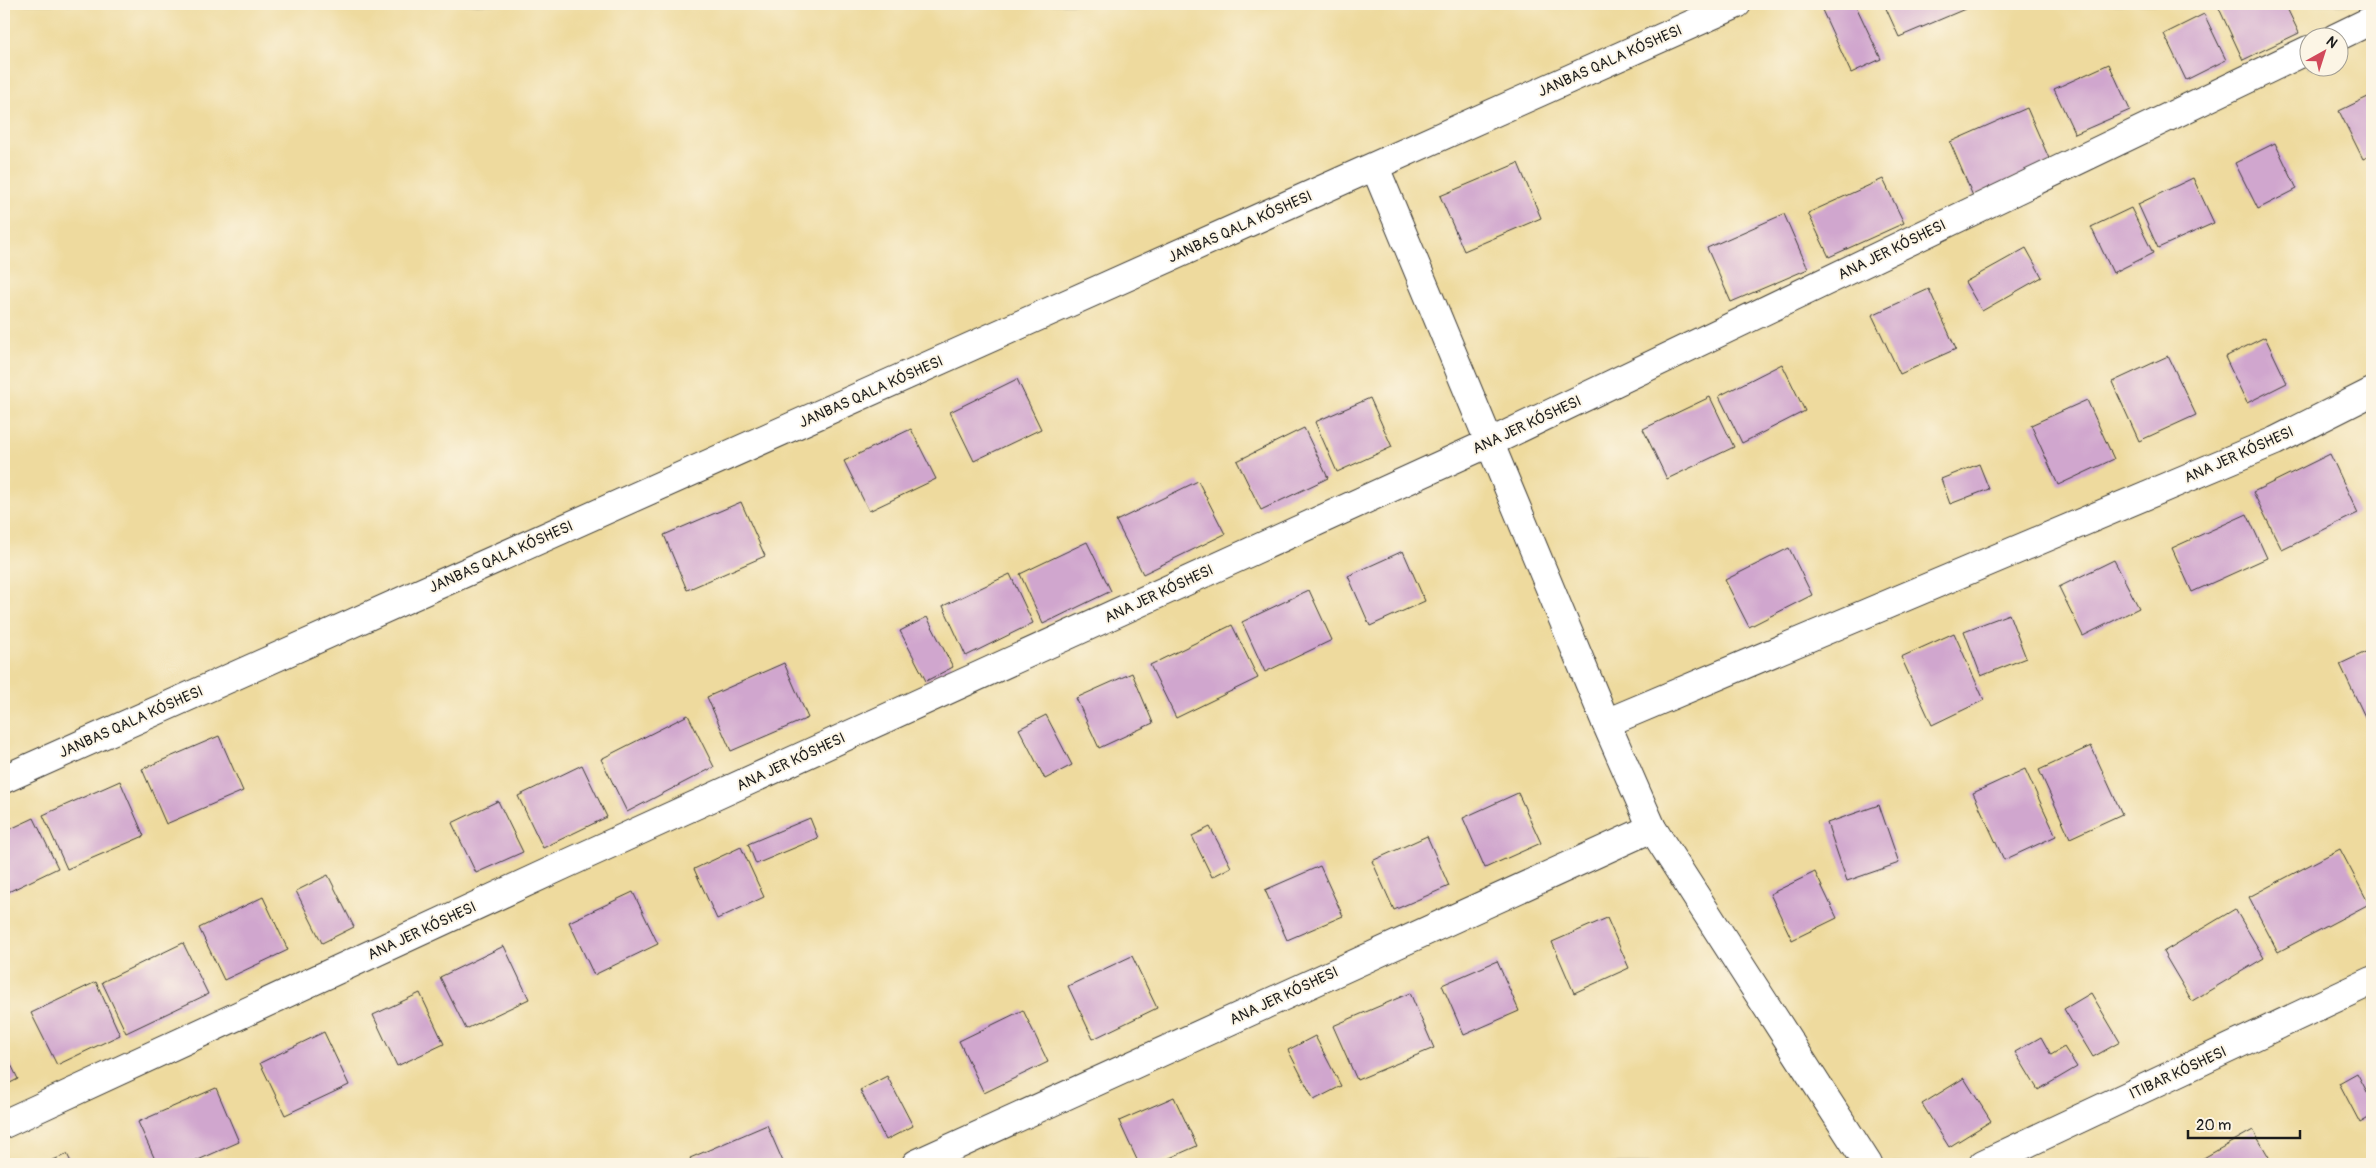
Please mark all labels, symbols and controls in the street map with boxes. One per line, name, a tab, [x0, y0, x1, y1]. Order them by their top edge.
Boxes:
street label: JANBAS QALA KÓSHESI	[1535, 21, 1685, 101]
north arrow	[2298, 28, 2348, 78]
text: N	[2323, 33, 2341, 52]
street label: JANBAS QALA KÓSHESI	[1165, 187, 1315, 267]
street label: ANA JER KÓSHESI	[1835, 216, 1949, 284]
street label: JANBAS QALA KÓSHESI	[796, 352, 946, 432]
street label: ANA JER KÓSHESI	[1470, 391, 1584, 459]
street label: ANA JER KÓSHESI	[2181, 422, 2297, 488]
street label: JANBAS QALA KÓSHESI	[426, 517, 576, 597]
street label: ANA JER KÓSHESI	[1102, 560, 1216, 628]
street label: JANBAS QALA KÓSHESI	[56, 682, 206, 762]
street label: ANA JER KÓSHESI	[734, 728, 848, 796]
street label: ANA JER KÓSHESI	[365, 897, 479, 965]
street label: ANA JER KÓSHESI	[1227, 962, 1341, 1030]
street label: ITIBAR KÓSHESI	[2126, 1042, 2230, 1104]
scale bar	[2188, 1108, 2301, 1140]
text: 20 m	[2196, 1116, 2231, 1135]

